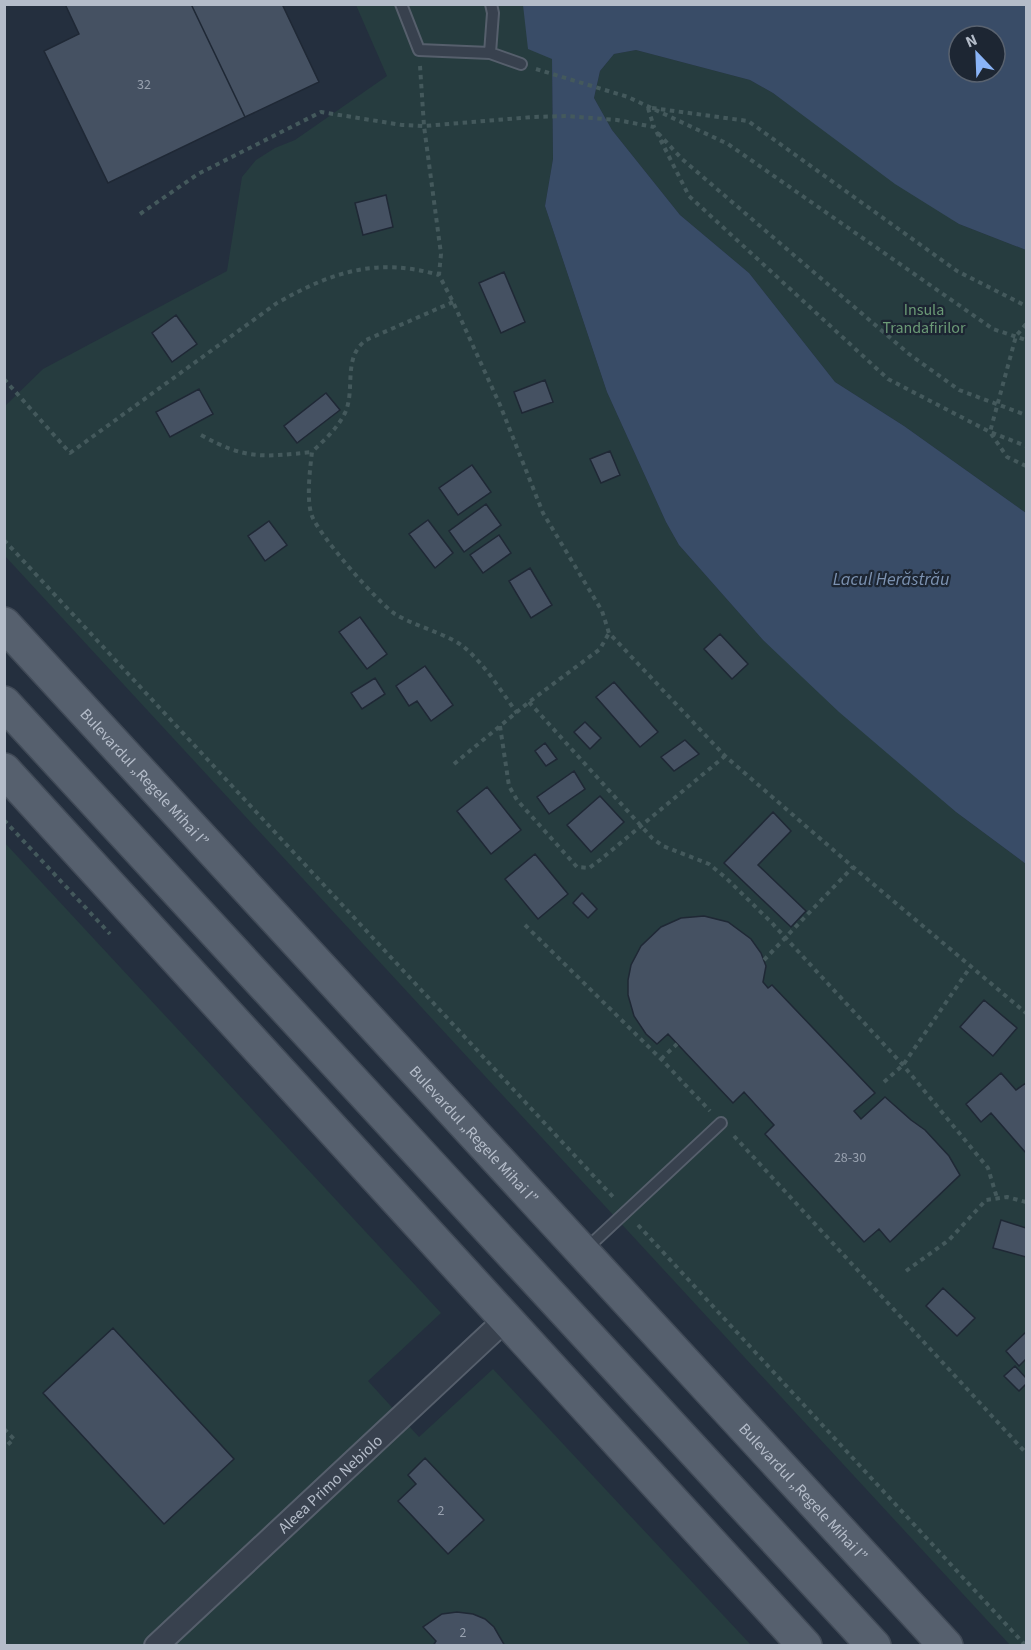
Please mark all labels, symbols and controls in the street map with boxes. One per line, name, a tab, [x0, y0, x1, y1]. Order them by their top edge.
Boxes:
north arrow	[947, 24, 1007, 84]
text: N	[962, 29, 981, 53]
house number: 32	[137, 75, 151, 95]
park label: Insula Trandafirilor	[882, 299, 966, 339]
water label: Lacul Herăstrău	[833, 567, 949, 592]
street label: Bulevardul „Regele Mihai I”	[75, 704, 214, 852]
street label: Bulevardul „Regele Mihai I”	[404, 1061, 543, 1209]
house number: 28-30	[834, 1148, 866, 1168]
street label: Bulevardul „Regele Mihai I”	[734, 1418, 872, 1566]
street label: Aleea Primo Nebiolo	[273, 1430, 388, 1539]
house number: 2	[438, 1501, 445, 1521]
house number: 2	[460, 1623, 467, 1643]

